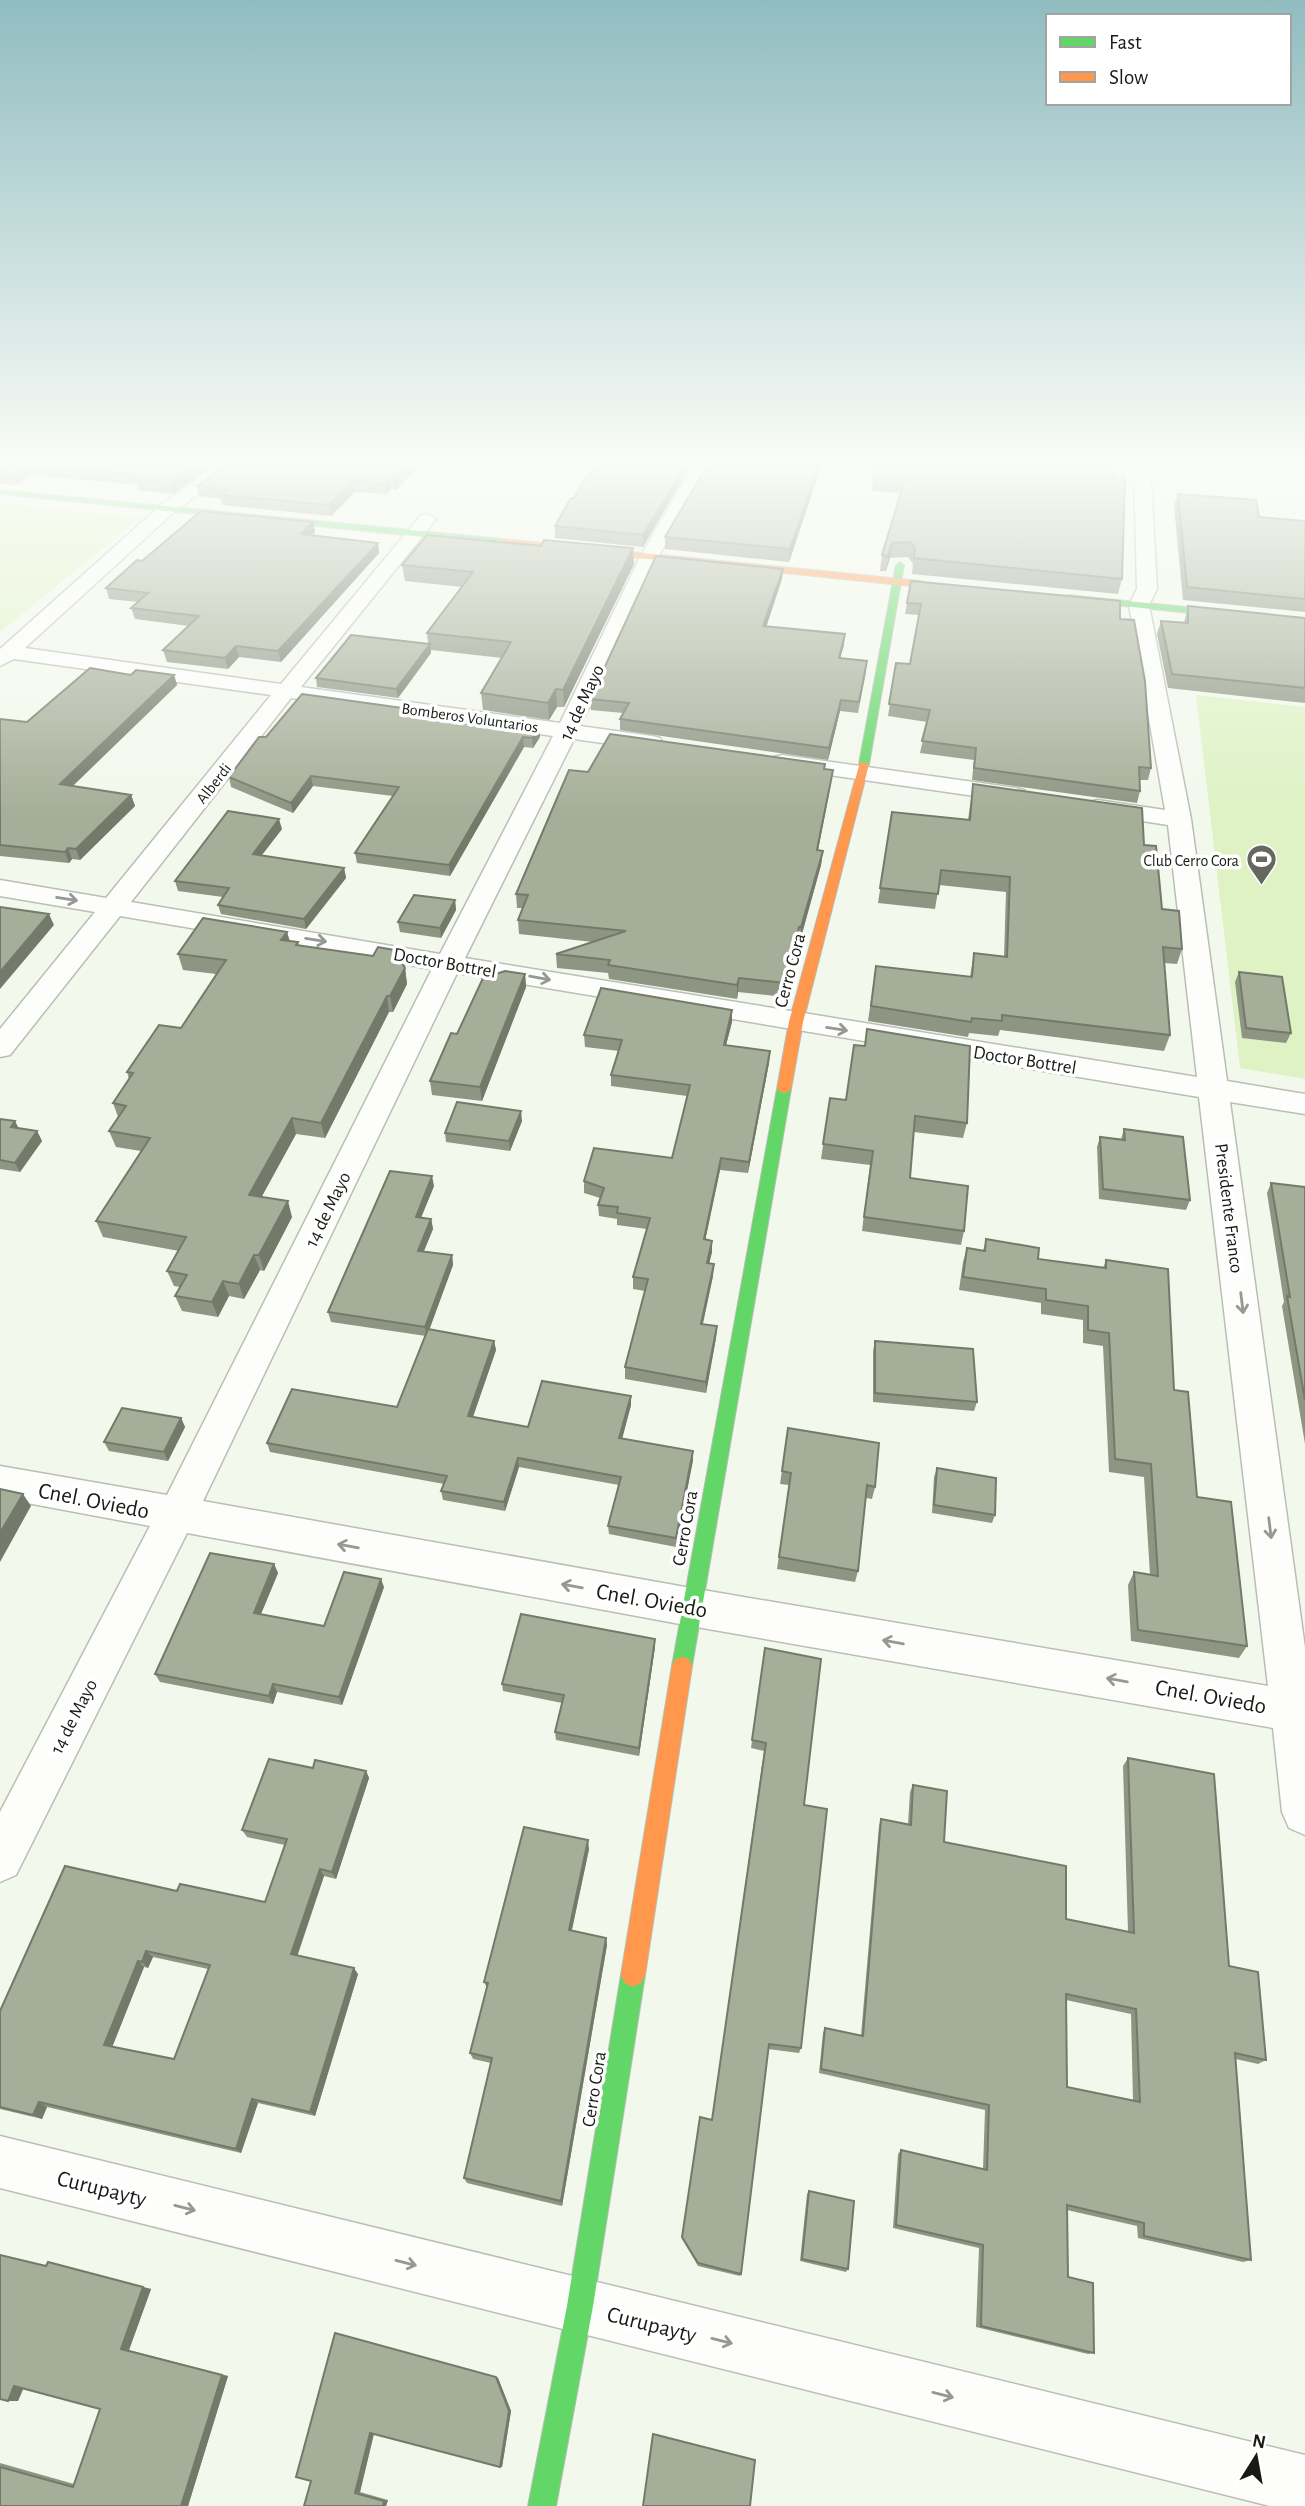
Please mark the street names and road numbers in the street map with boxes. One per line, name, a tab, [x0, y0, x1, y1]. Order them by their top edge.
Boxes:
street label: 14 de Mayo	[557, 662, 608, 743]
street label: Bomberos Voluntarios	[401, 700, 539, 736]
street label: Alberdi	[193, 761, 234, 807]
street label: Cerro Cora	[771, 931, 810, 1010]
street label: Doctor Bottrel	[392, 945, 498, 982]
street label: Doctor Bottrel	[972, 1043, 1078, 1078]
street label: Presidente Franco	[1211, 1142, 1246, 1274]
street label: 14 de Mayo	[302, 1169, 355, 1250]
street label: Cnel. Oviedo	[36, 1479, 151, 1523]
street label: Cerro Cora	[669, 1489, 701, 1568]
street label: Cnel. Oviedo	[594, 1580, 709, 1623]
street label: 14 de Mayo	[47, 1676, 101, 1757]
street label: Cnel. Oviedo	[1153, 1676, 1268, 1719]
street label: Cerro Cora	[579, 2050, 610, 2128]
street label: Curupayty	[55, 2167, 149, 2212]
street label: Curupayty	[605, 2303, 699, 2348]

